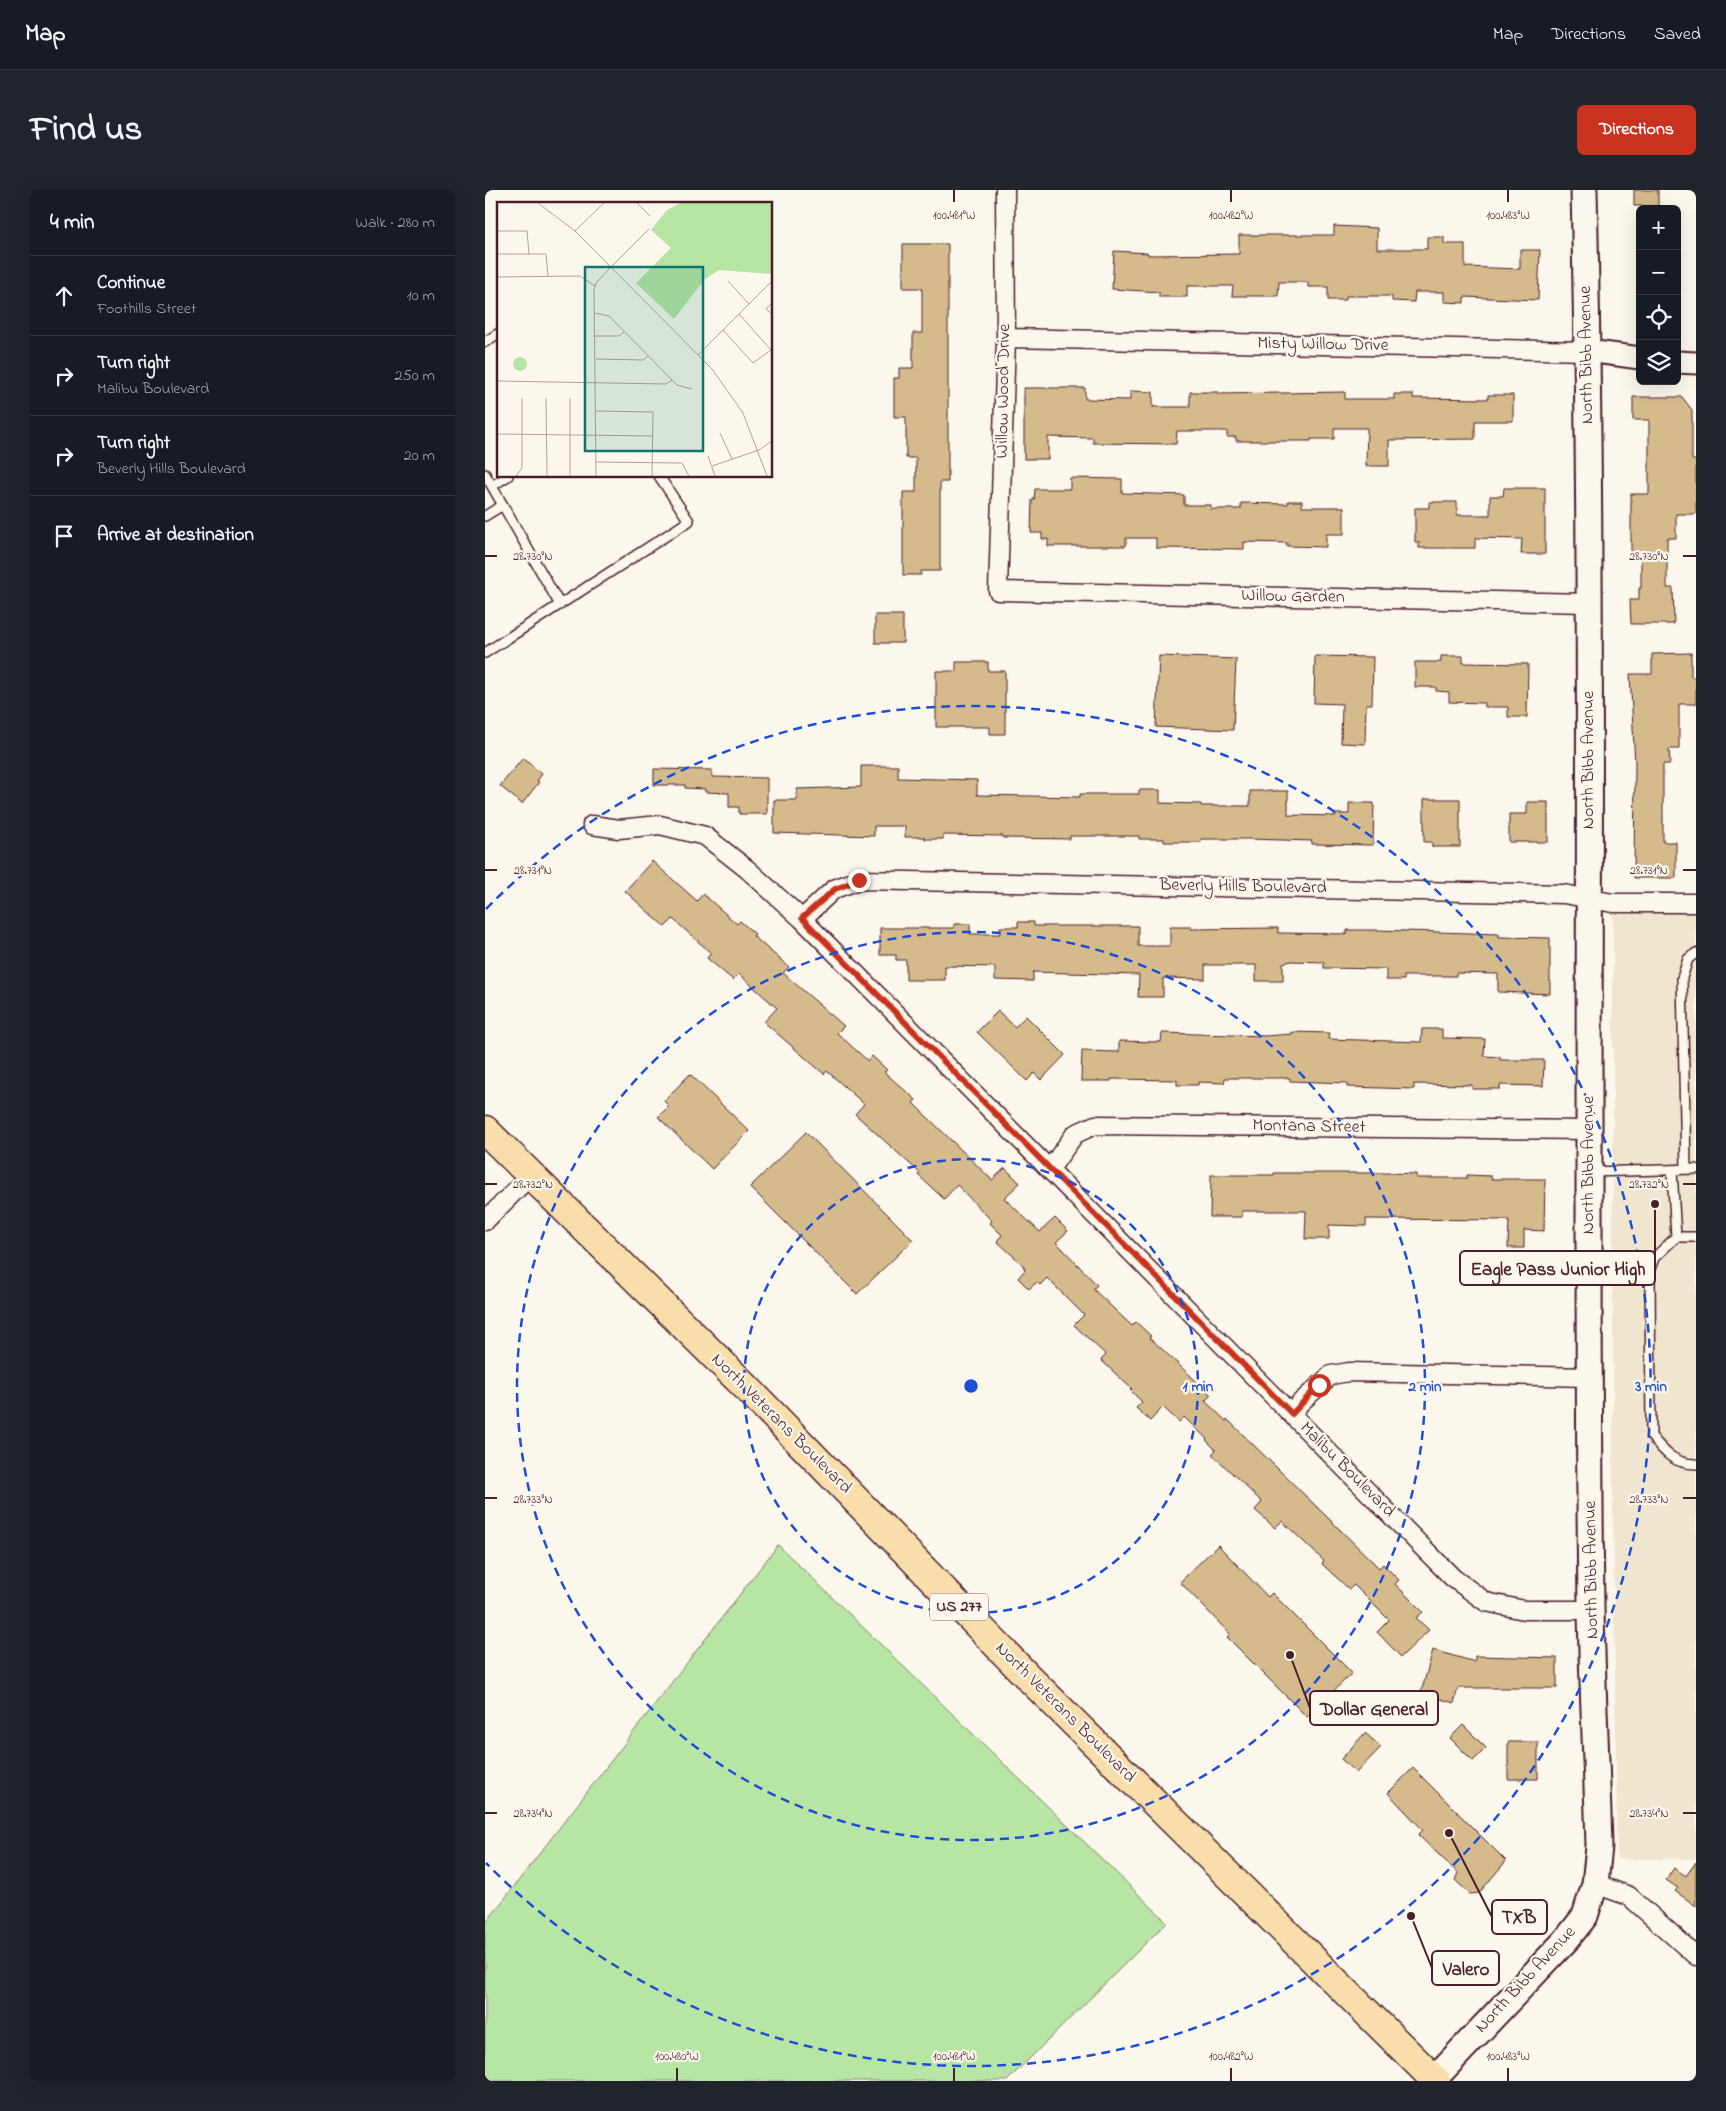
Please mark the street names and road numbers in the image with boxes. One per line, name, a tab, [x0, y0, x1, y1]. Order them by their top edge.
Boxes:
street label: North Bibb Avenue	[1573, 285, 1601, 424]
street label: Willow Wood Drive	[990, 323, 1018, 459]
street label: Misty Willow Drive	[1257, 331, 1390, 359]
street label: Willow Garden	[1241, 583, 1345, 611]
street label: North Bibb Avenue	[1576, 690, 1602, 829]
street label: Beverly Hills Boulevard	[1158, 873, 1327, 901]
street label: North Bibb Avenue	[1576, 1095, 1602, 1234]
street label: Montana Street	[1252, 1113, 1366, 1141]
street label: North Veterans Boulevard	[705, 1348, 857, 1500]
street label: Malibu Boulevard	[1293, 1416, 1401, 1524]
street label: North Bibb Avenue	[1578, 1500, 1606, 1639]
road number: US 277	[930, 1594, 988, 1620]
street label: North Veterans Boulevard	[989, 1637, 1141, 1789]
street label: North Bibb Avenue	[1469, 1920, 1583, 2039]

